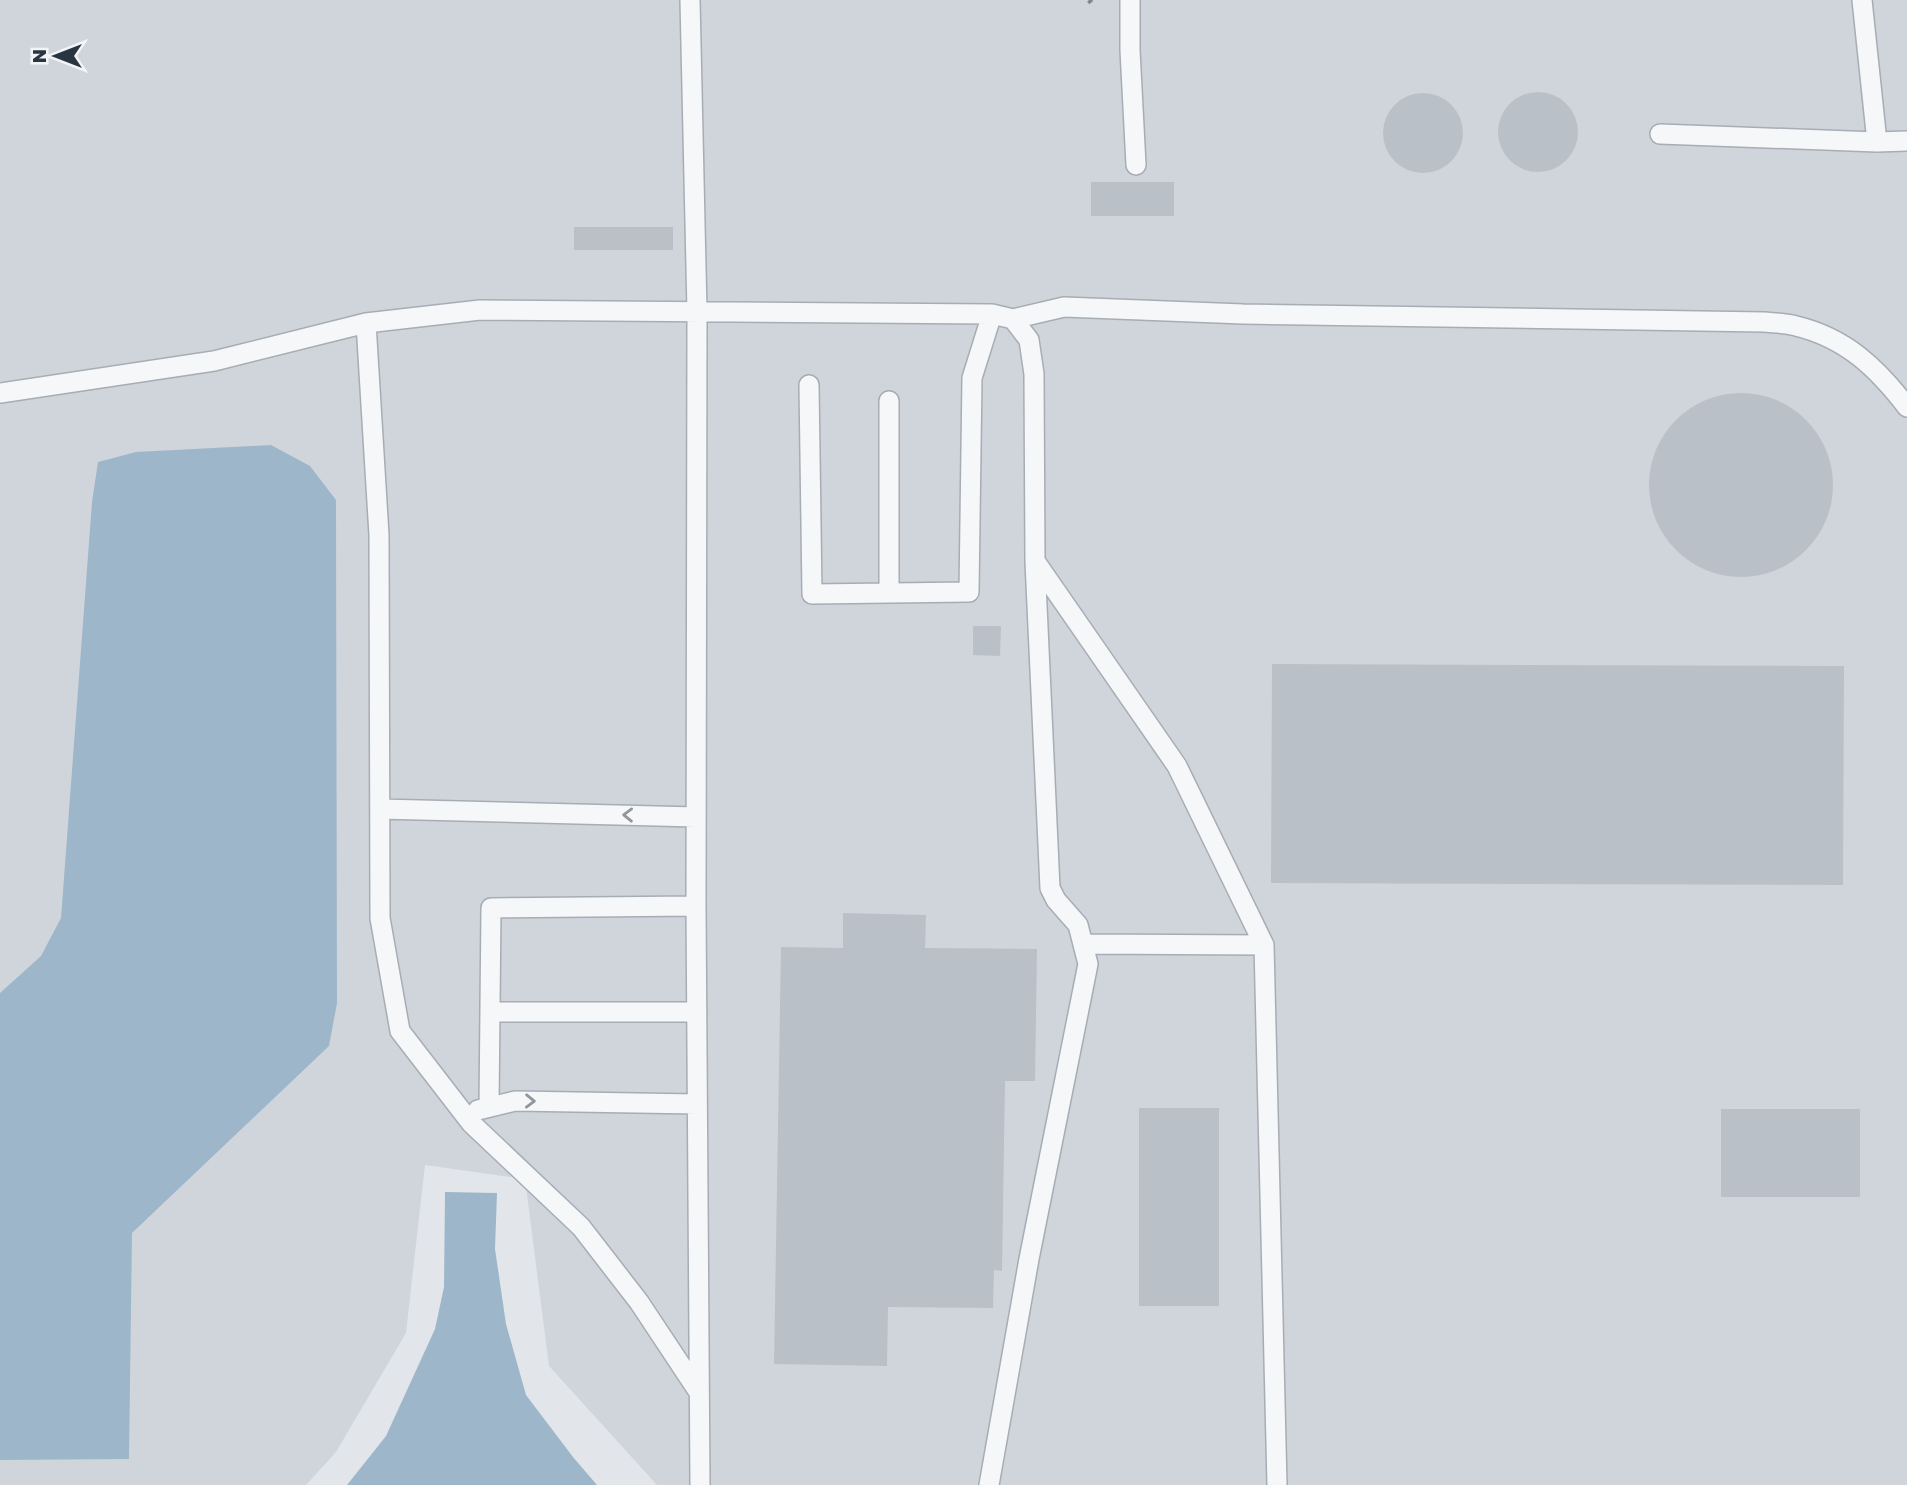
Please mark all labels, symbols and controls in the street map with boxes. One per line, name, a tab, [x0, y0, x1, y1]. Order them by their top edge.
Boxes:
north arrow	[21, 21, 91, 91]
text: N	[27, 49, 50, 63]
one-way arrow	[622, 808, 633, 823]
one-way arrow	[525, 1093, 536, 1109]

